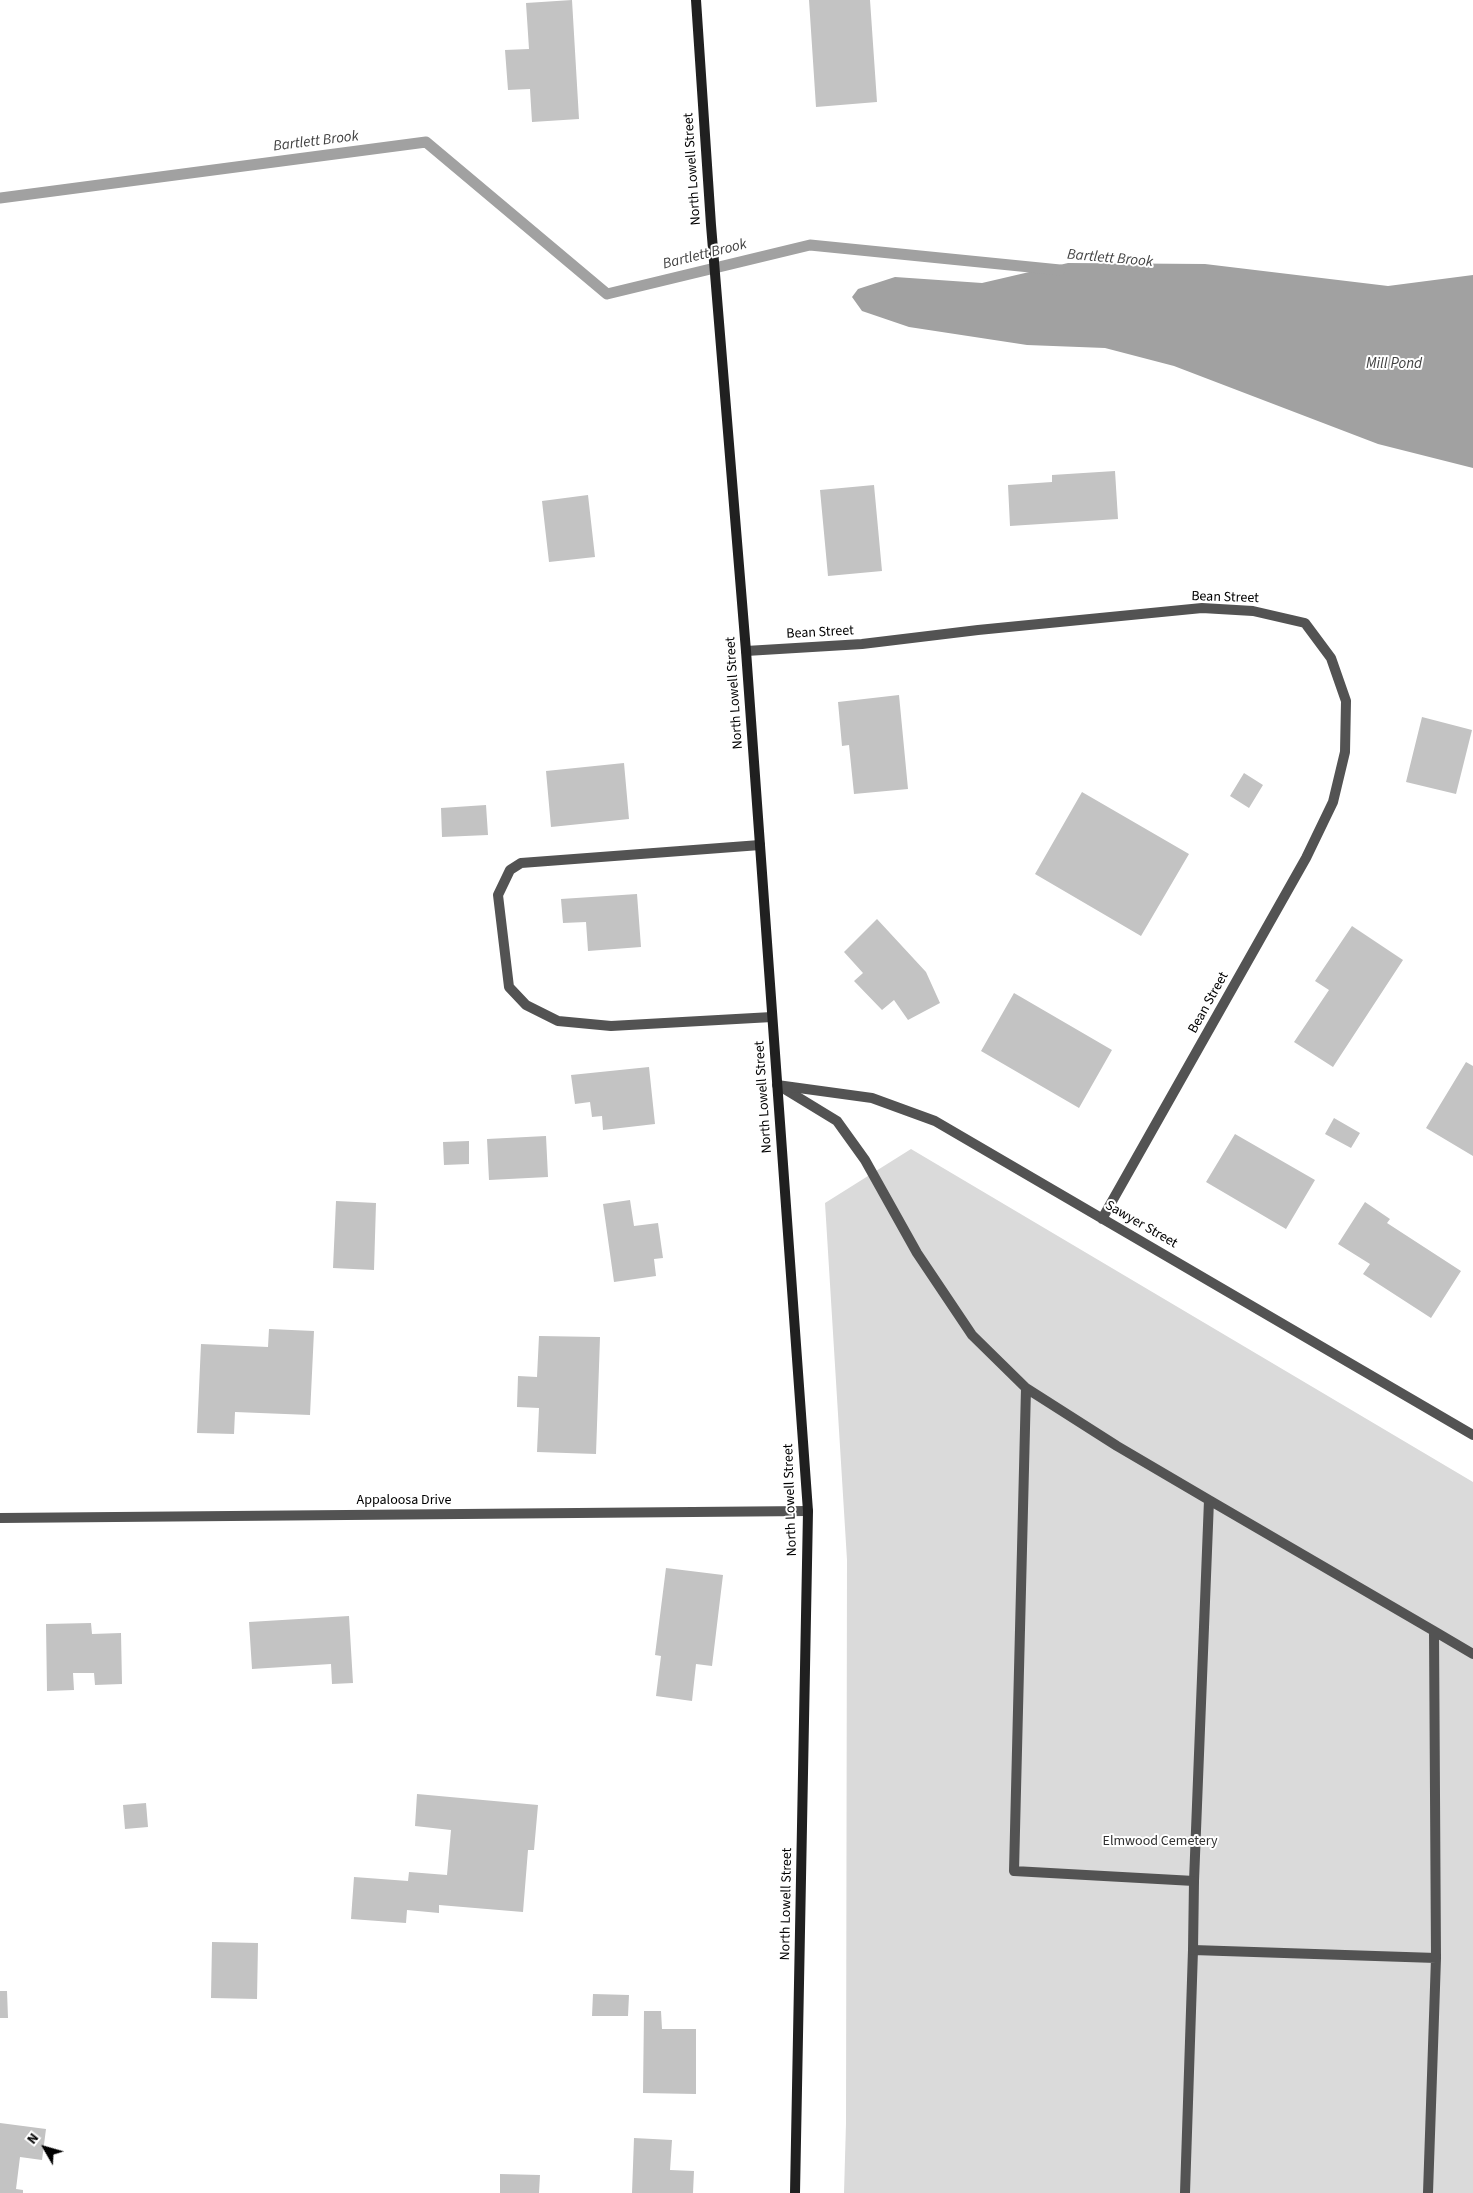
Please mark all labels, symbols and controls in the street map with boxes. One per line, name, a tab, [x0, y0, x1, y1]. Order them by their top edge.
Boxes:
street label: North Lowell Street	[681, 112, 705, 226]
water label: Bartlett Brook	[272, 128, 360, 156]
water label: Bartlett Brook	[661, 236, 749, 274]
water label: Bartlett Brook	[1066, 246, 1154, 272]
water label: Mill Pond	[1366, 356, 1422, 374]
street label: Bean Street	[1191, 588, 1259, 608]
street label: Bean Street	[786, 623, 854, 643]
street label: North Lowell Street	[723, 636, 747, 750]
street label: Bean Street	[1185, 969, 1233, 1037]
street label: North Lowell Street	[752, 1040, 776, 1154]
street label: Sawyer Street	[1102, 1198, 1180, 1252]
street label: North Lowell Street	[781, 1443, 801, 1557]
street label: Appaloosa Drive	[357, 1493, 451, 1509]
park label: Elmwood Cemetery	[1103, 1834, 1217, 1850]
street label: North Lowell Street	[778, 1847, 796, 1961]
north arrow	[20, 2123, 70, 2173]
text: N	[22, 2129, 44, 2149]

